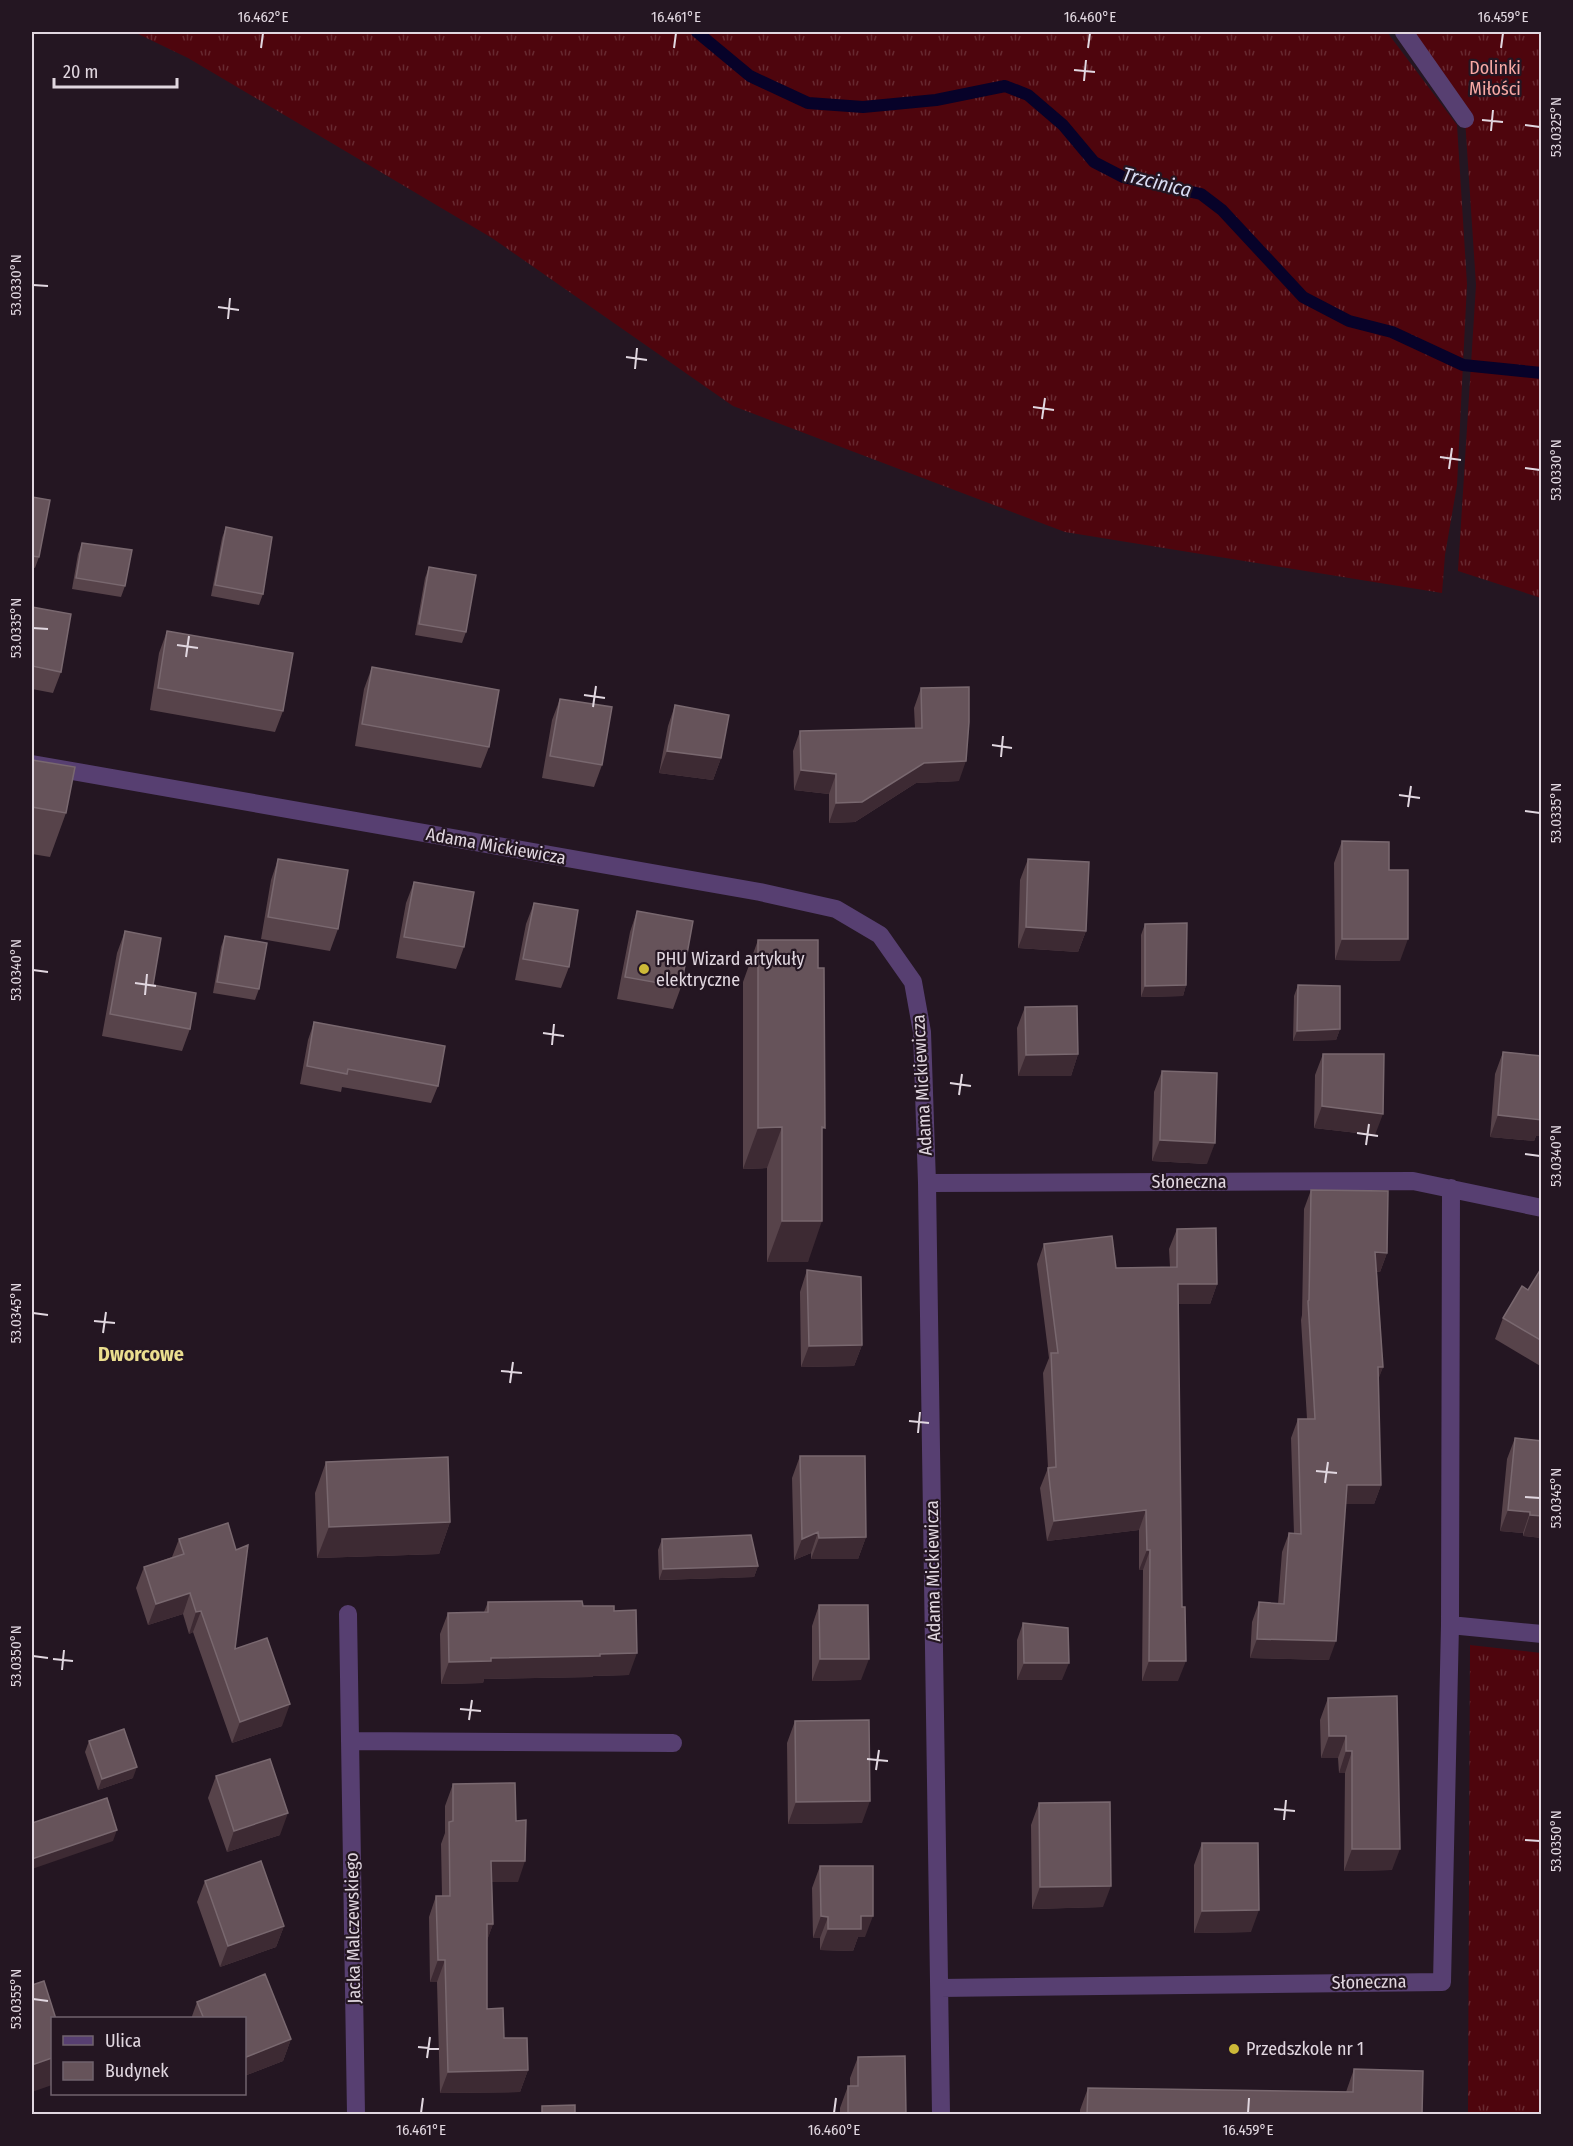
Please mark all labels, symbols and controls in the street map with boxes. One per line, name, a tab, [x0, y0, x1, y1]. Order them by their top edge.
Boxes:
text: 16.462°E	[237, 8, 289, 26]
text: 16.461°E	[651, 8, 701, 26]
text: 16.460°E	[1064, 8, 1116, 26]
text: 16.459°E	[1477, 8, 1529, 26]
scale bar	[54, 51, 177, 89]
park label: Dolinki Miłości	[1469, 57, 1521, 100]
text: 20 m	[63, 61, 98, 83]
text: 53.0325°N	[1547, 97, 1565, 157]
water label: Trzcinica	[1120, 162, 1194, 202]
text: 53.0330°N	[7, 254, 25, 316]
text: 53.0330°N	[1547, 439, 1565, 501]
text: 53.0335°N	[7, 598, 25, 658]
text: 53.0335°N	[1547, 783, 1565, 843]
street label: Adama Mickiewicza	[424, 823, 568, 869]
text: 53.0340°N	[7, 939, 25, 1001]
place label: PHU Wizard artykuły elektryczne	[656, 948, 804, 991]
marker: PHU Wizard artykuły elektryczne	[637, 962, 651, 976]
street label: Adama Mickiewicza	[907, 1014, 937, 1156]
text: 53.0340°N	[1547, 1125, 1565, 1187]
street label: Słoneczna	[1152, 1171, 1227, 1193]
text: 53.0345°N	[7, 1283, 25, 1343]
district label: Dworcowe	[98, 1342, 184, 1366]
text: 53.0345°N	[1547, 1468, 1565, 1528]
street label: Adama Mickiewicza	[921, 1500, 945, 1642]
text: 53.0350°N	[7, 1625, 25, 1687]
text: 53.0350°N	[1547, 1810, 1565, 1872]
street label: Jacka Malczewskiego	[341, 1852, 365, 2004]
text: 53.0355°N	[7, 1969, 25, 2029]
street label: Słoneczna	[1331, 1970, 1407, 1994]
legend	[51, 2017, 246, 2095]
text: Ulica	[105, 2030, 141, 2052]
place label: Przedszkole nr 1	[1246, 2038, 1364, 2060]
marker: Przedszkole nr 1	[1227, 2042, 1241, 2056]
text: Budynek	[105, 2060, 169, 2082]
text: 16.461°E	[396, 2121, 446, 2139]
text: 16.460°E	[808, 2121, 860, 2139]
text: 16.459°E	[1222, 2121, 1274, 2139]

